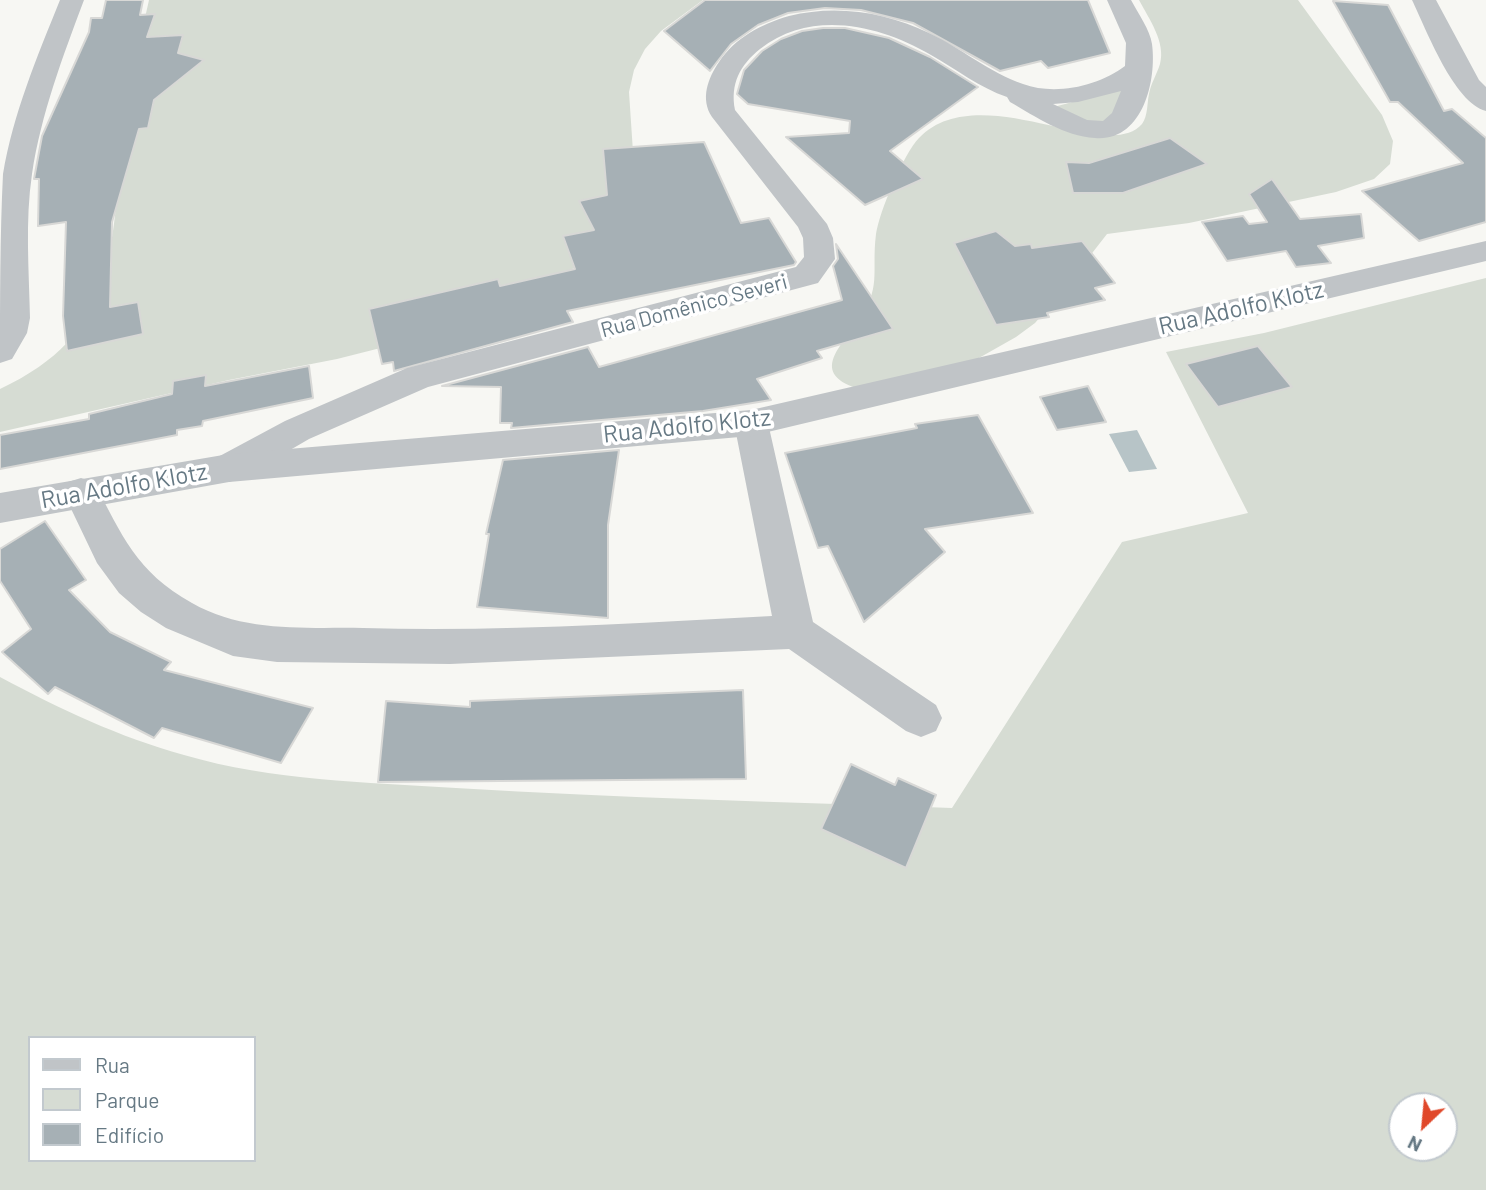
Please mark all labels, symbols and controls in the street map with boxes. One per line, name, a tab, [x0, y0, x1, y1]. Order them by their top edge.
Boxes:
street label: Rua Domênico Severi	[598, 269, 790, 343]
street label: Rua Adolfo Klotz	[1156, 275, 1326, 341]
street label: Rua Adolfo Klotz	[602, 403, 772, 449]
street label: Rua Adolfo Klotz	[39, 457, 209, 515]
legend	[28, 1036, 256, 1162]
text: Rua	[95, 1052, 130, 1077]
text: Parque	[95, 1087, 160, 1112]
north arrow	[1388, 1092, 1458, 1162]
text: Edifício	[95, 1122, 164, 1147]
text: N	[1404, 1131, 1425, 1158]

